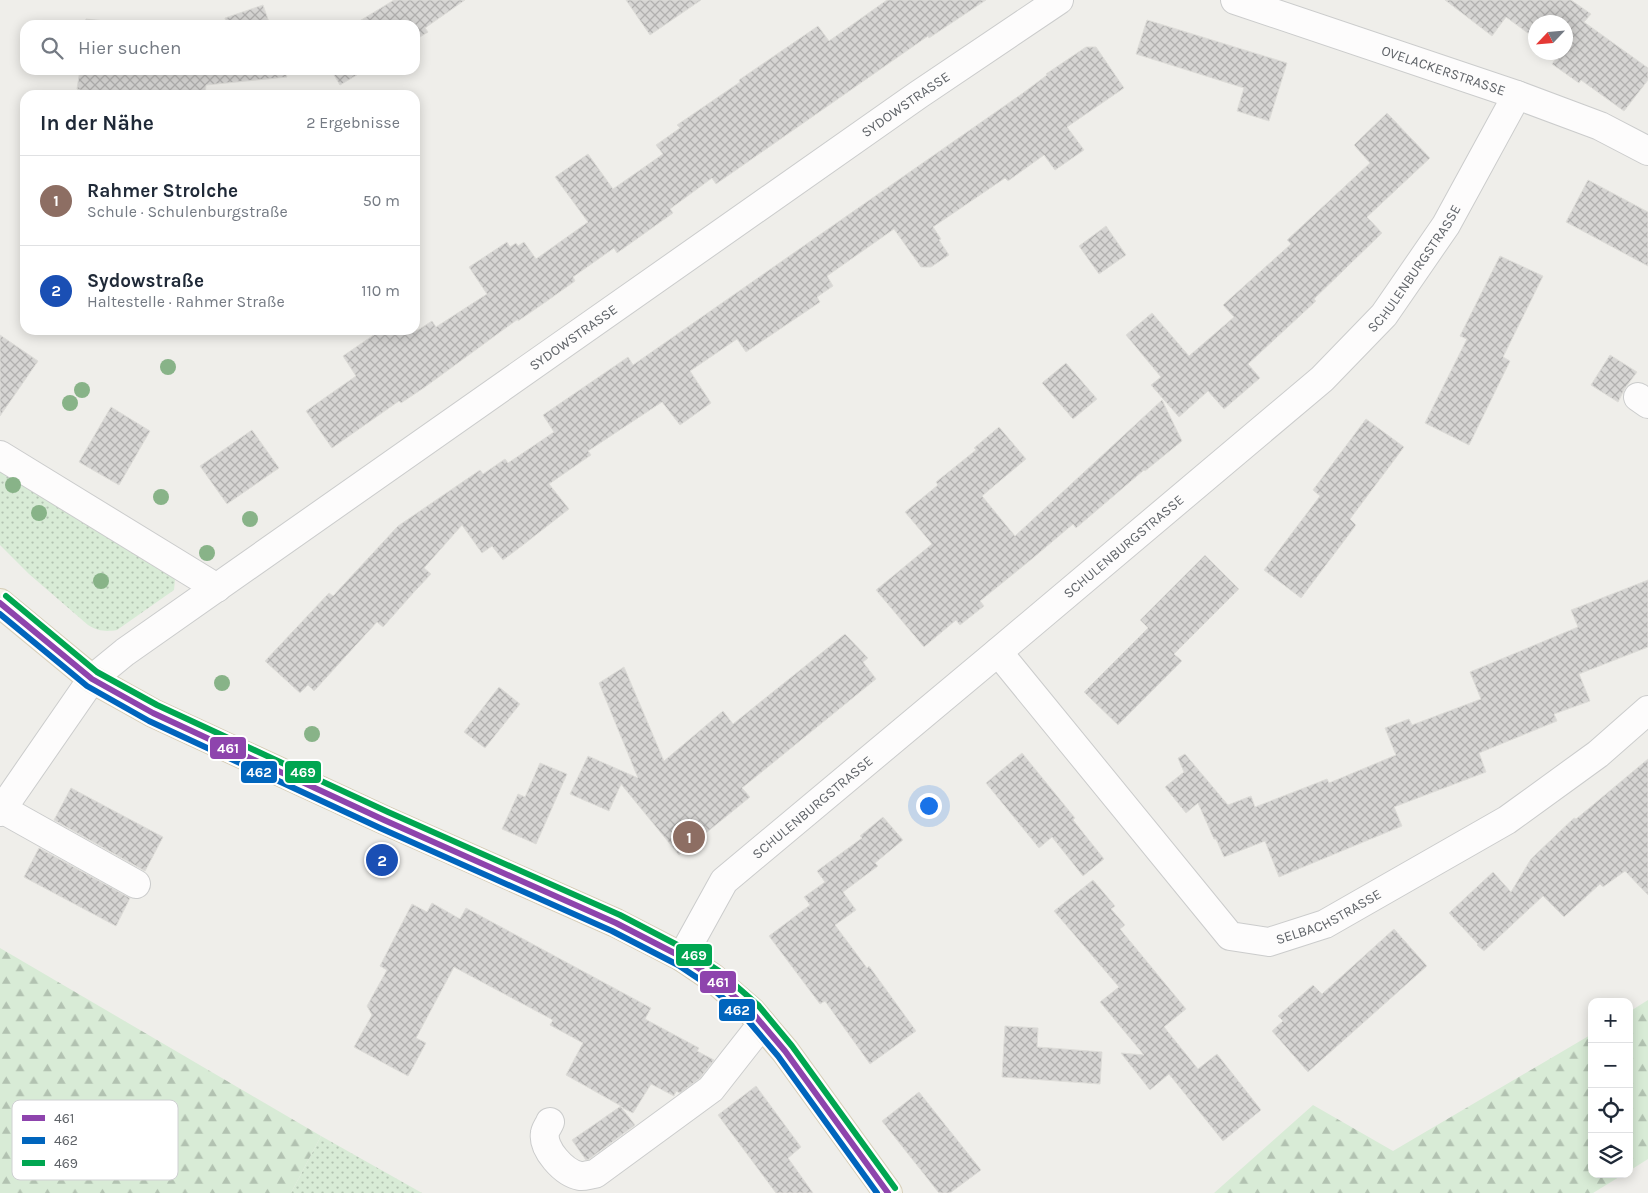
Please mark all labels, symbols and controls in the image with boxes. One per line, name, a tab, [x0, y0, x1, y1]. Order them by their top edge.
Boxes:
north arrow	[1528, 15, 1573, 60]
search box	[20, 20, 420, 75]
icon: search	[38, 34, 66, 62]
text: Hier suchen	[78, 37, 181, 59]
street label: OVELACKERSTRASSE	[1379, 42, 1508, 99]
street label: SYDOWSTRASSE	[858, 68, 953, 141]
text: In der Nähe	[40, 111, 154, 135]
text: 2 Ergebnisse	[306, 113, 400, 132]
text: Rahmer Strolche	[87, 180, 238, 202]
text: 1	[53, 191, 59, 210]
text: 50 m	[363, 191, 400, 210]
text: Schule · Schulenburgstraße	[87, 202, 288, 221]
street label: SCHULENBURGSTRASSE	[1364, 202, 1464, 336]
text: Sydowstraße	[87, 270, 204, 292]
text: 2	[51, 281, 61, 300]
text: 110 m	[361, 281, 400, 300]
text: Haltestelle · Rahmer Straße	[87, 292, 285, 311]
street label: SYDOWSTRASSE	[526, 301, 621, 374]
street label: SCHULENBURGSTRASSE	[1060, 491, 1187, 602]
line badge: 461	[209, 736, 247, 760]
text: 461	[217, 740, 239, 757]
street label: SCHULENBURGSTRASSE	[749, 752, 876, 863]
line badge: 462	[240, 760, 278, 784]
line badge: 469	[284, 760, 322, 784]
text: 462	[246, 764, 272, 781]
text: 469	[290, 764, 316, 781]
your location	[916, 793, 942, 819]
pin: 1	[673, 818, 705, 856]
pin: 2	[366, 841, 398, 879]
street label: SELBACHSTRASSE	[1274, 886, 1384, 948]
line badge: 469	[675, 943, 713, 967]
text: 469	[681, 947, 707, 964]
line badge: 461	[699, 970, 737, 994]
text: 461	[707, 974, 729, 991]
line badge: 462	[718, 998, 756, 1022]
map controls	[1588, 998, 1633, 1178]
button: +	[1588, 998, 1633, 1043]
text: 462	[724, 1002, 750, 1019]
button: −	[1588, 1043, 1633, 1088]
button: locate	[1588, 1088, 1633, 1133]
legend	[12, 1100, 178, 1180]
text: 461	[54, 1110, 74, 1127]
text: 462	[54, 1132, 78, 1149]
button: layers	[1588, 1133, 1633, 1178]
text: 469	[54, 1155, 78, 1172]

